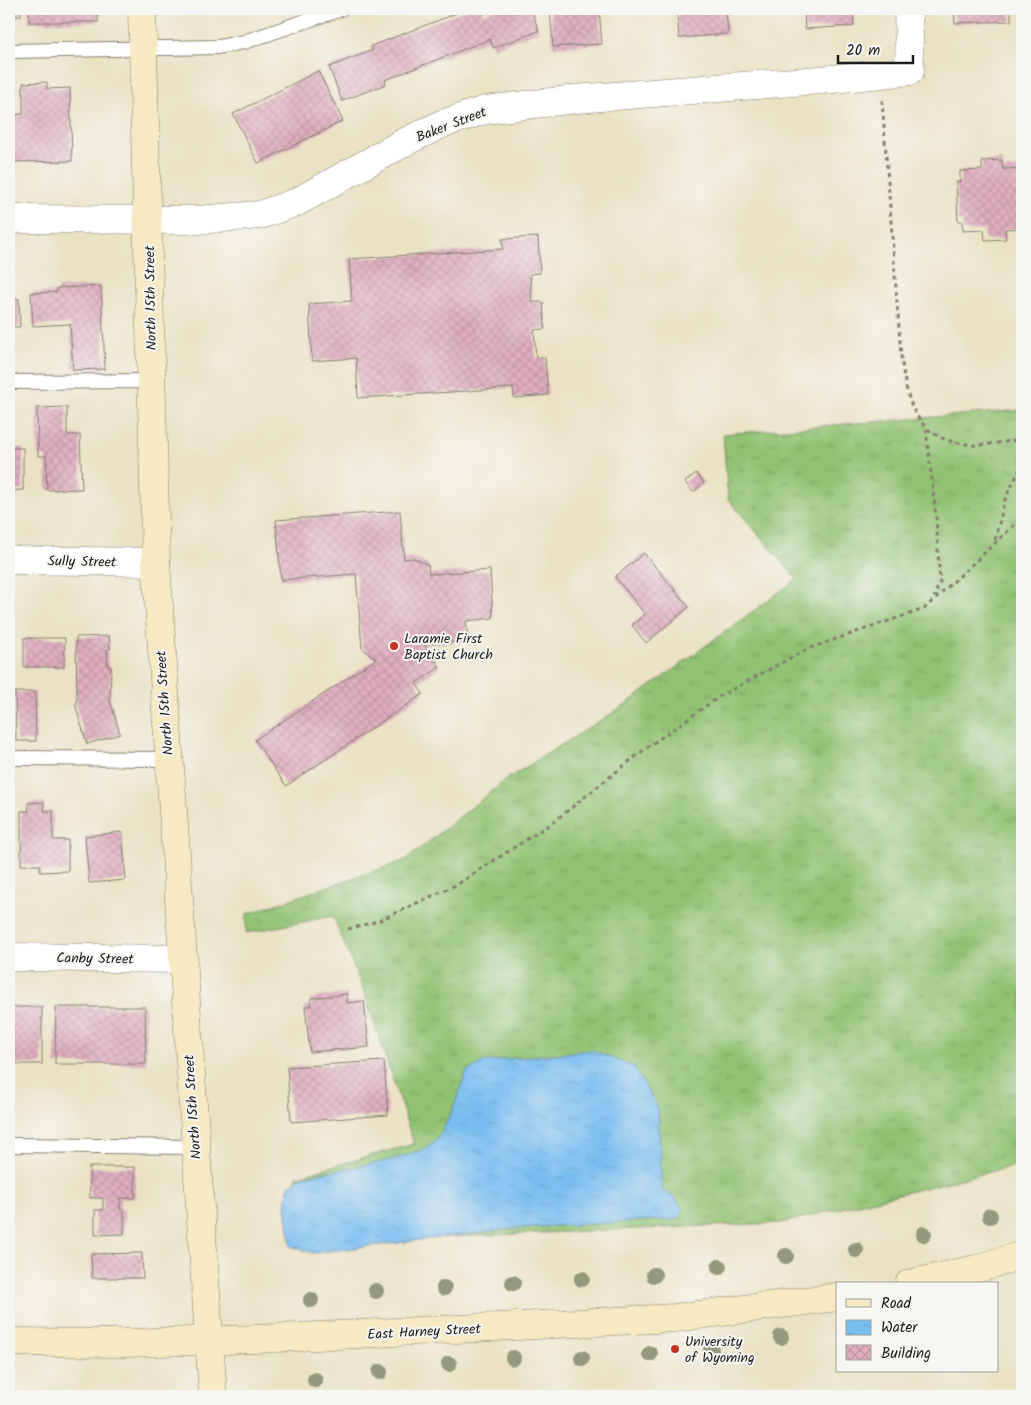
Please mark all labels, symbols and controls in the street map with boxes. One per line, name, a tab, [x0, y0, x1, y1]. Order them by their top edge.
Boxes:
scale bar	[838, 32, 914, 64]
text: 20 m	[846, 39, 880, 63]
street label: Baker Street	[413, 101, 490, 148]
street label: North 15th Street	[139, 245, 163, 351]
street label: Sully Street	[47, 550, 117, 574]
place label: Laramie First Baptist Church	[404, 628, 493, 666]
marker: Laramie First Baptist Church	[388, 640, 400, 652]
street label: North 15th Street	[150, 649, 180, 756]
street label: Canby Street	[56, 947, 134, 971]
street label: North 15th Street	[178, 1053, 208, 1160]
legend	[836, 1282, 998, 1372]
text: Road	[881, 1292, 912, 1316]
text: Water	[881, 1316, 918, 1340]
street label: East Harney Street	[367, 1318, 482, 1346]
place label: University of Wyoming	[685, 1331, 755, 1369]
text: Building	[881, 1342, 931, 1366]
marker: University of Wyoming	[669, 1343, 681, 1355]

